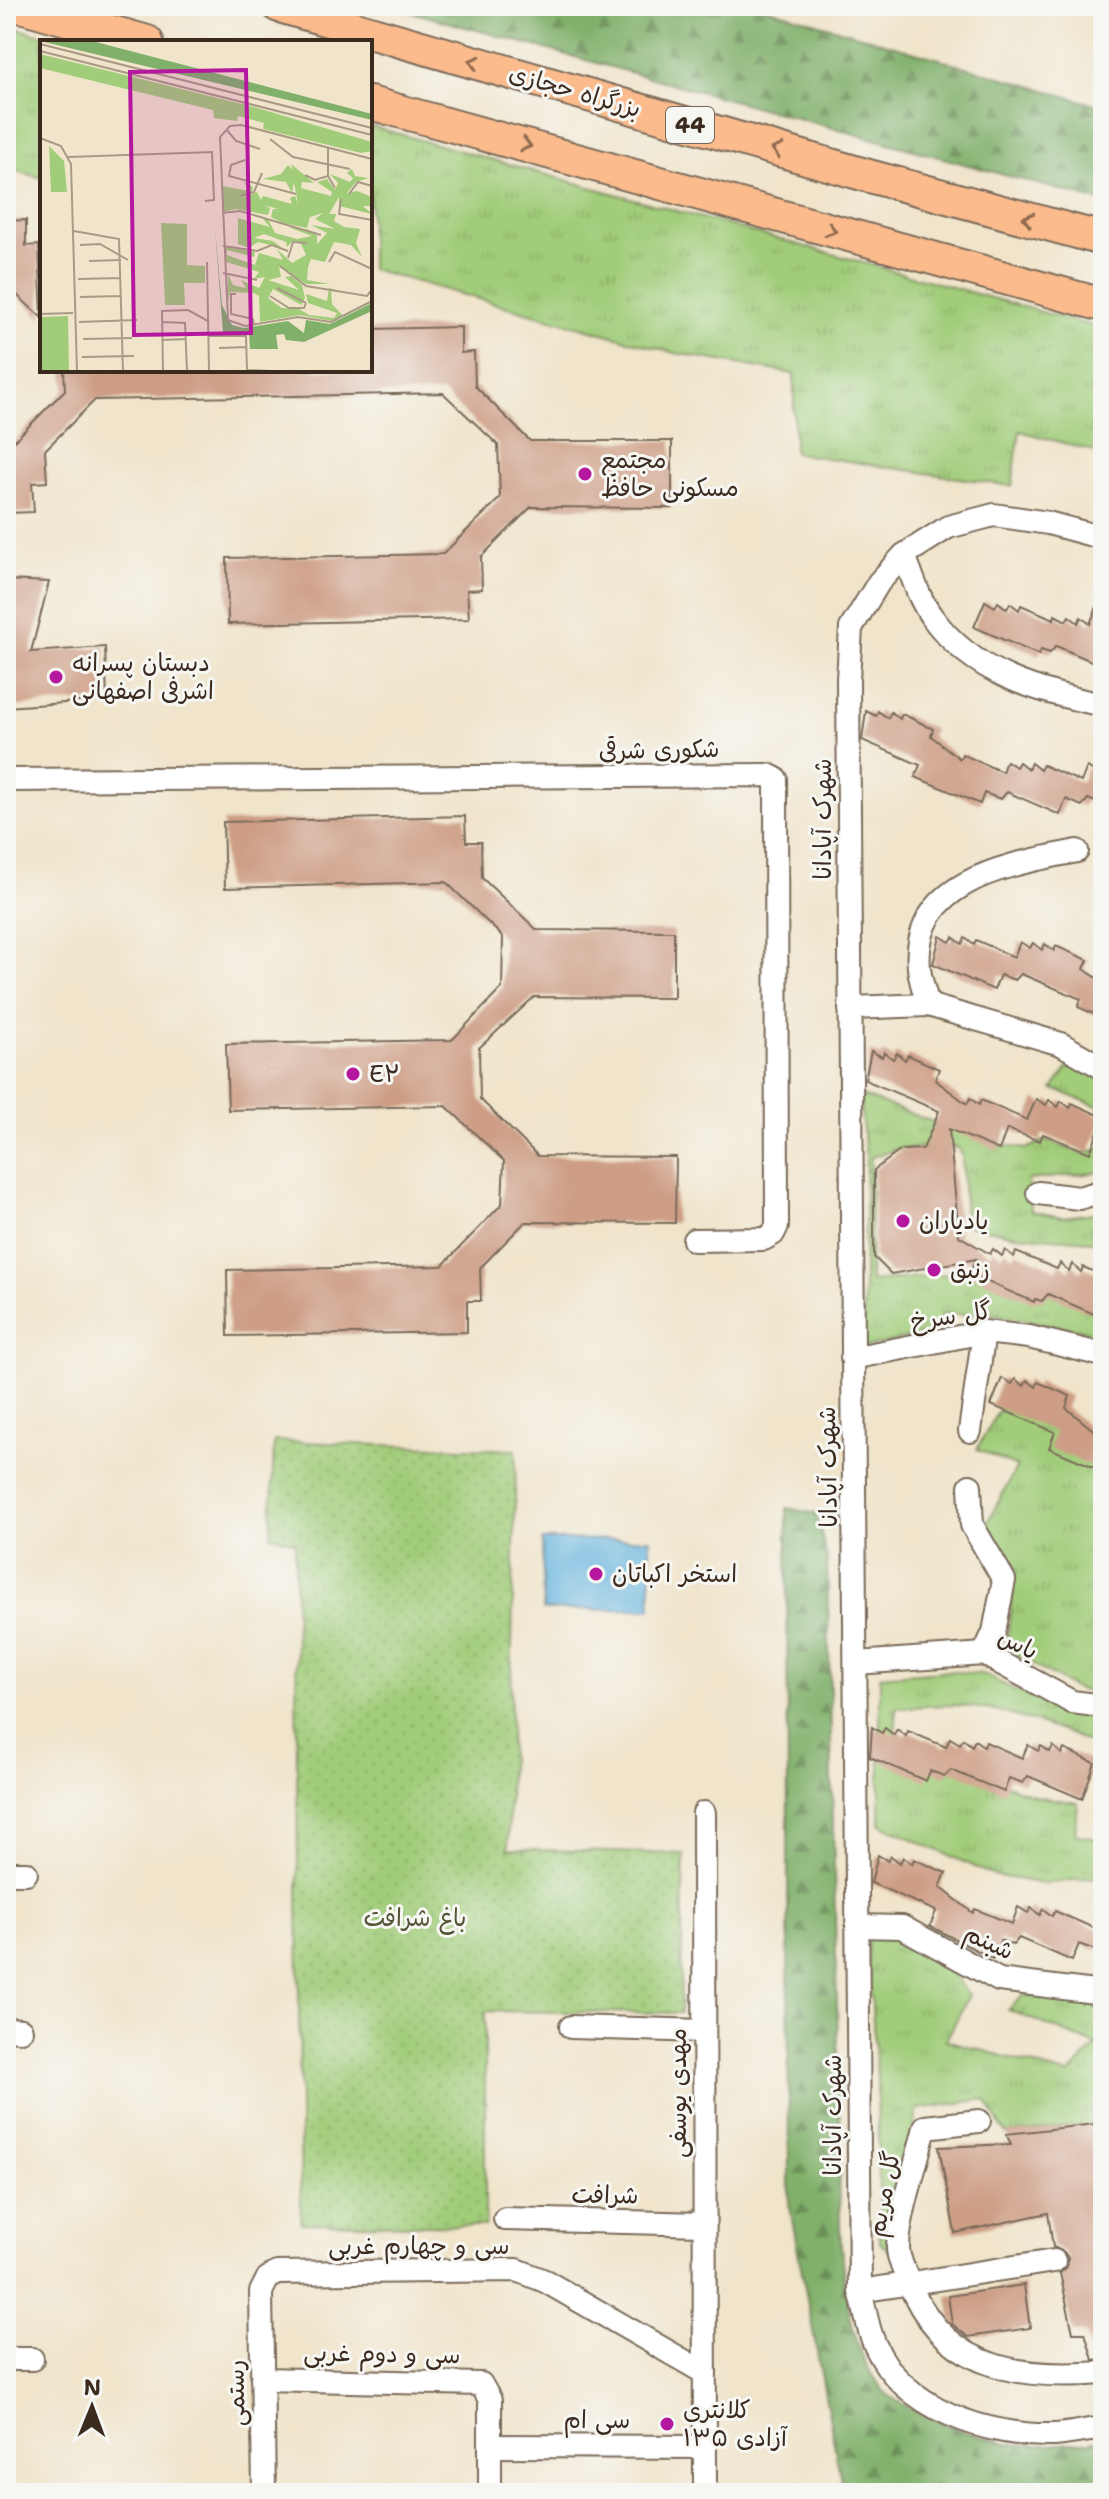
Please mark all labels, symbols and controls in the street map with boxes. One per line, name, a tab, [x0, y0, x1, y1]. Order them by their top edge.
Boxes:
inset map	[40, 40, 372, 372]
one-way arrow	[467, 55, 481, 71]
street label: بزرگراه حجازی	[505, 57, 645, 125]
road number: 44	[666, 107, 714, 143]
one-way arrow	[519, 135, 533, 152]
one-way arrow	[771, 142, 785, 159]
one-way arrow	[1021, 212, 1035, 228]
one-way arrow	[823, 221, 837, 237]
place label: مجتمع مسکونی حافظ	[601, 444, 739, 504]
marker: مجتمع مسکونی حافظ	[576, 465, 594, 483]
place label: دبستان پسرانه اشرفی اصفهانی	[72, 647, 214, 707]
marker: دبستان پسرانه اشرفی اصفهانی	[47, 668, 65, 686]
street label: شکوری شرقی	[598, 733, 720, 767]
street label: شهرک آپادانا	[807, 758, 839, 880]
place label: E۲	[369, 1058, 400, 1090]
marker: E۲	[344, 1065, 362, 1083]
place label: یادیاران	[919, 1205, 989, 1237]
marker: یادیاران	[894, 1212, 912, 1230]
place label: زنبق	[950, 1254, 990, 1286]
marker: زنبق	[925, 1261, 943, 1279]
street label: گل سرخ	[908, 1294, 994, 1338]
street label: شهرک آپادانا	[811, 1406, 845, 1528]
place label: استخر اکباتان	[612, 1558, 737, 1590]
marker: استخر اکباتان	[587, 1565, 605, 1583]
street label: یاس	[993, 1621, 1043, 1667]
park label: باغ شرافت	[363, 1902, 467, 1935]
street label: شبنم	[958, 1917, 1019, 1969]
street label: مهدی یوسفی	[662, 2028, 694, 2158]
street label: شهرک آپادانا	[817, 2054, 849, 2176]
street label: گل مریم	[860, 2148, 910, 2240]
street label: شرافت	[571, 2178, 639, 2212]
street label: سی و چهارم غربی	[328, 2230, 510, 2264]
street label: سی و دوم غربی	[303, 2337, 461, 2374]
street label: رستمی	[219, 2359, 253, 2427]
north arrow	[52, 2367, 132, 2447]
text: N	[83, 2373, 101, 2402]
place label: کلانتری ۱۳۵ آزادی	[683, 2394, 788, 2454]
street label: سی ام	[564, 2404, 630, 2438]
marker: کلانتری ۱۳۵ آزادی	[658, 2415, 676, 2433]

